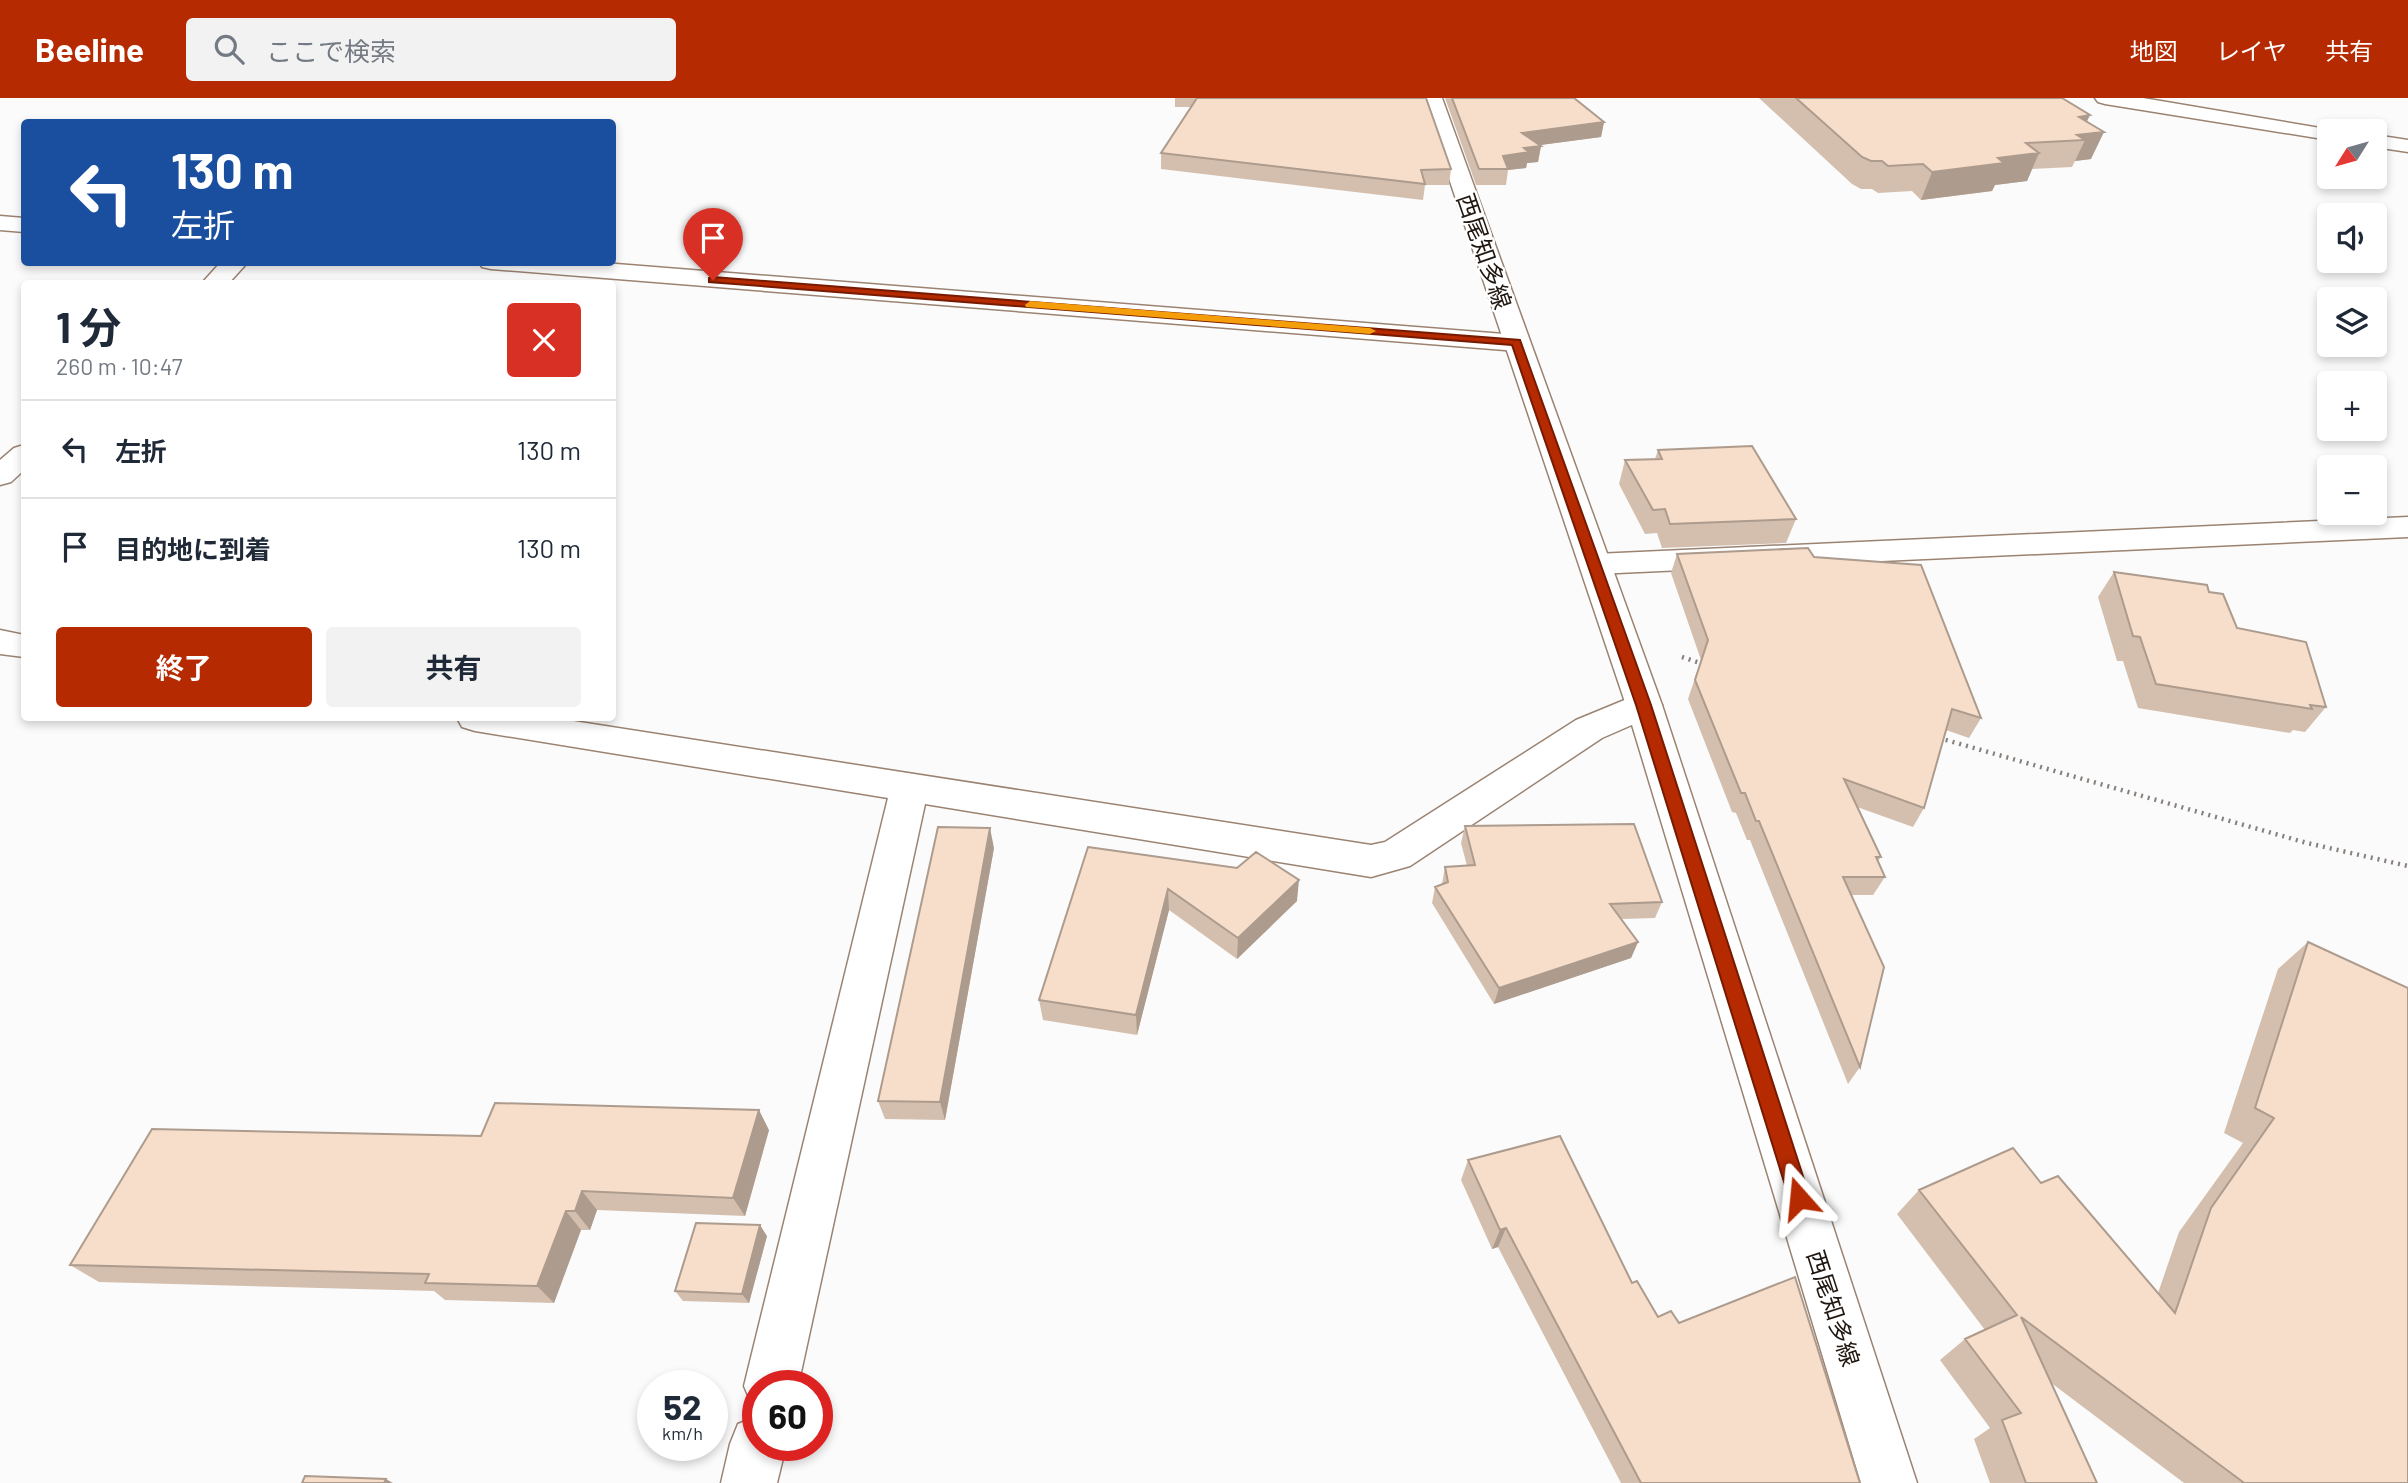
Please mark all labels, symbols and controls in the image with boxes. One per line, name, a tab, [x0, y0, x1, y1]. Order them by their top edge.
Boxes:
search box	[186, 18, 676, 81]
text: Beeline	[35, 29, 144, 69]
icon: search	[210, 30, 248, 68]
text: ここで検索	[266, 35, 396, 66]
text: 地図	[2130, 36, 2178, 65]
text: レイヤ	[2216, 36, 2287, 65]
text: 共有	[2325, 36, 2373, 65]
north arrow	[2317, 119, 2387, 189]
map controls	[2317, 119, 2387, 525]
text: 130 m	[171, 140, 293, 199]
icon: left	[56, 147, 147, 238]
street label: 西尾知多線	[1452, 190, 1518, 312]
button: sound	[2317, 203, 2387, 273]
text: 左折	[171, 205, 235, 243]
pin	[683, 208, 743, 280]
icon: arrive	[694, 219, 732, 257]
button: layers	[2317, 287, 2387, 357]
text: 1 分	[56, 301, 121, 351]
button: close	[507, 303, 581, 377]
text: 260 m · 10:47	[56, 352, 183, 380]
button: +	[2317, 371, 2387, 441]
icon: left	[56, 430, 94, 468]
text: 130 m	[517, 434, 581, 465]
text: 左折	[115, 435, 167, 466]
button: −	[2317, 455, 2387, 525]
icon: arrive	[56, 528, 94, 566]
text: 130 m	[517, 532, 581, 563]
text: 目的地に到着	[115, 533, 271, 564]
button: 終了	[56, 627, 312, 707]
button: 共有	[326, 627, 581, 707]
position arrow	[1762, 1161, 1836, 1235]
street label: 西尾知多線	[1802, 1246, 1866, 1370]
speed limit sign: 60	[742, 1370, 833, 1461]
text: 52	[663, 1385, 702, 1427]
text: km/h	[662, 1422, 703, 1444]

